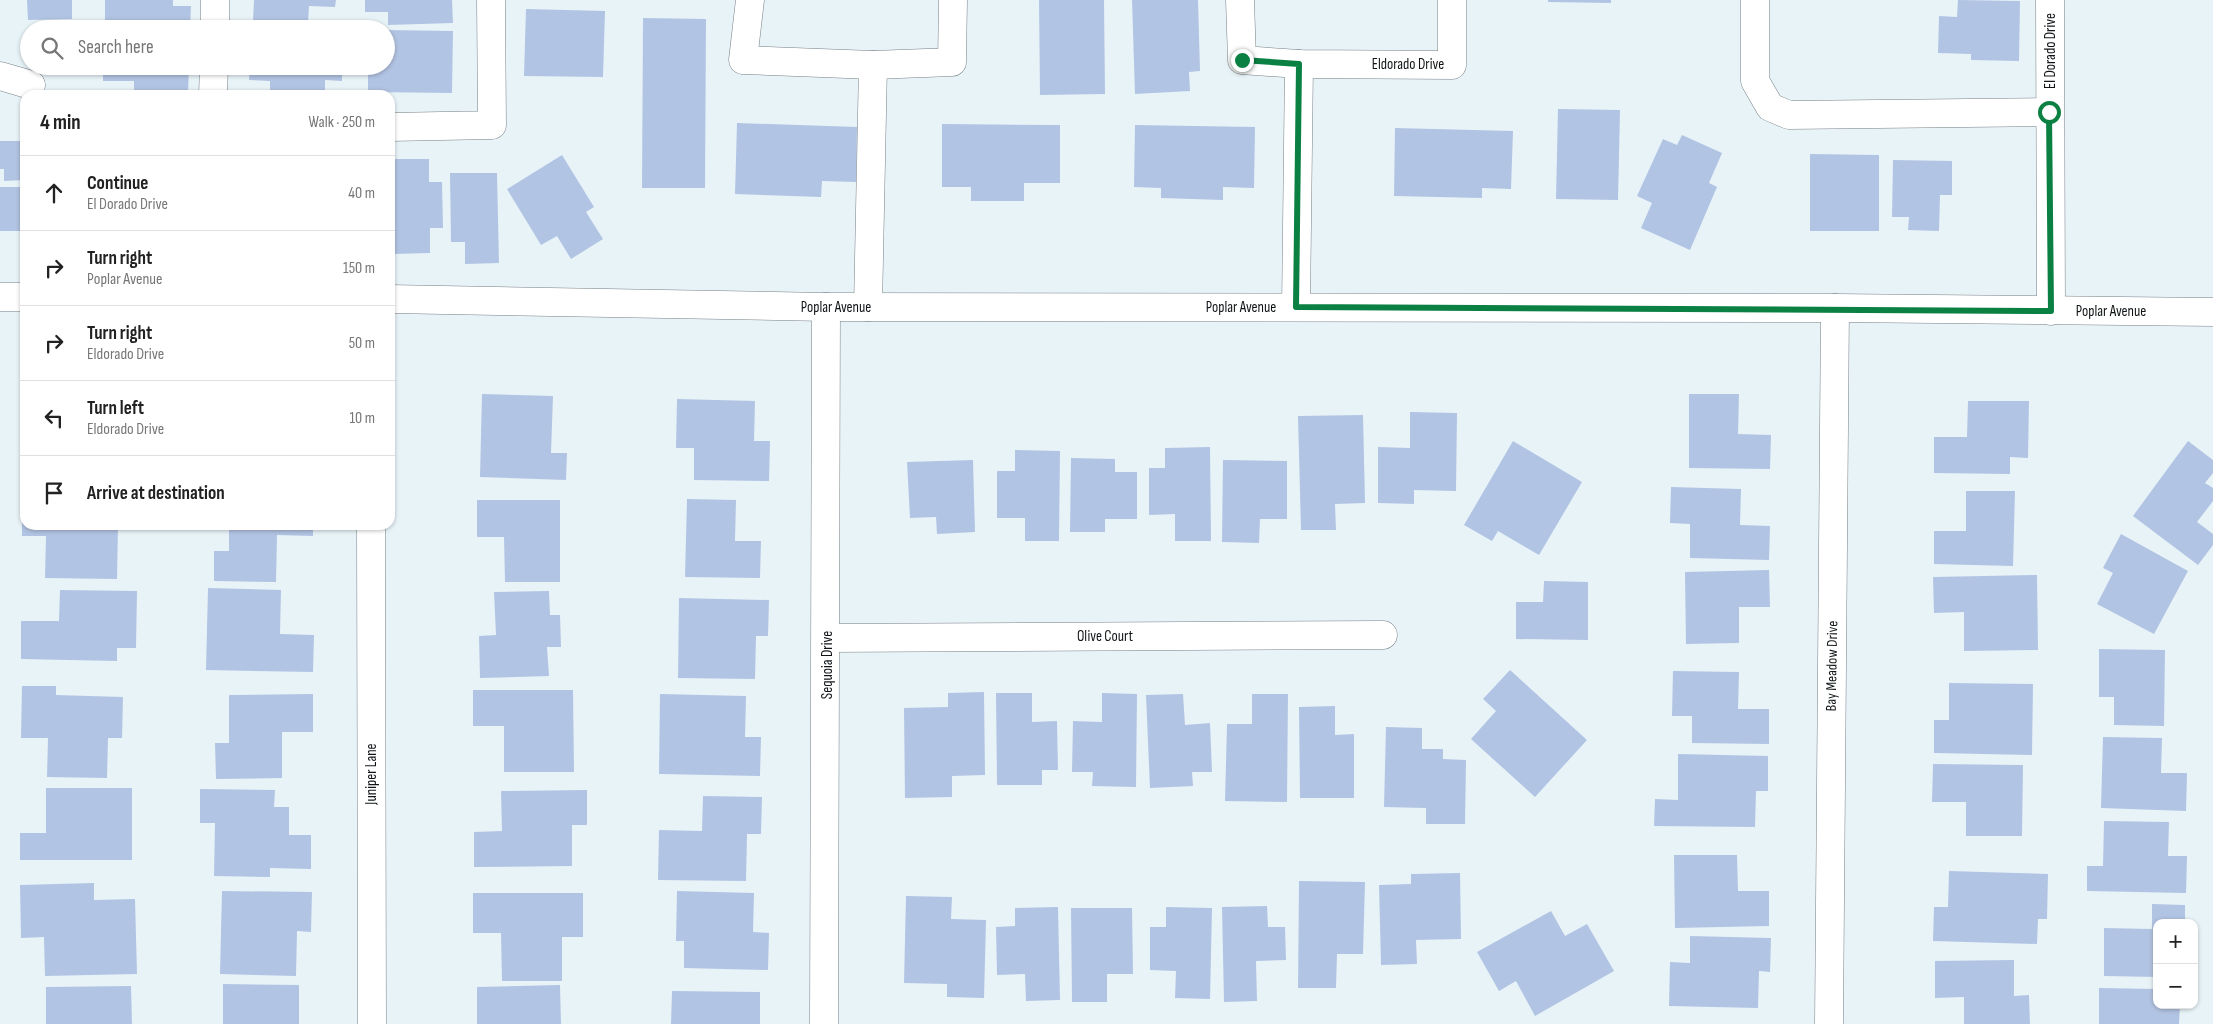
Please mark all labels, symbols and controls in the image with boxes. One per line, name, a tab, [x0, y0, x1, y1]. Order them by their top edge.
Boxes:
street label: El Dorado Drive	[2041, 13, 2060, 89]
search box	[20, 20, 395, 75]
icon: search	[38, 34, 66, 62]
text: Search here	[78, 36, 154, 59]
route end	[1231, 49, 1254, 72]
street label: Eldorado Drive	[1372, 55, 1444, 74]
route start	[2038, 101, 2061, 124]
text: 4 min	[40, 110, 81, 135]
text: Walk · 250 m	[309, 113, 375, 132]
text: Continue	[87, 172, 148, 195]
icon: ahead	[40, 179, 68, 207]
text: 40 m	[348, 184, 375, 203]
text: El Dorado Drive	[87, 195, 168, 214]
text: Turn right	[87, 247, 152, 270]
icon: right	[40, 254, 68, 282]
text: 150 m	[343, 259, 375, 278]
text: Poplar Avenue	[87, 270, 162, 289]
street label: Poplar Avenue	[801, 298, 871, 317]
street label: Poplar Avenue	[1206, 298, 1276, 317]
street label: Poplar Avenue	[2076, 302, 2146, 321]
text: Turn right	[87, 322, 152, 345]
icon: right	[40, 329, 68, 357]
text: 50 m	[349, 334, 375, 353]
text: Eldorado Drive	[87, 345, 164, 364]
text: Turn left	[87, 397, 144, 420]
icon: left	[40, 404, 68, 432]
text: 10 m	[349, 409, 375, 428]
text: Eldorado Drive	[87, 420, 164, 439]
icon: arrive	[40, 479, 68, 507]
text: Arrive at destination	[87, 482, 225, 505]
street label: Bay Meadow Drive	[1822, 620, 1842, 712]
street label: Olive Court	[1077, 627, 1133, 646]
street label: Sequoia Drive	[818, 631, 837, 699]
street label: Juniper Lane	[362, 743, 381, 806]
map controls	[2153, 919, 2198, 1009]
button: +	[2153, 919, 2198, 964]
button: −	[2153, 964, 2198, 1009]

